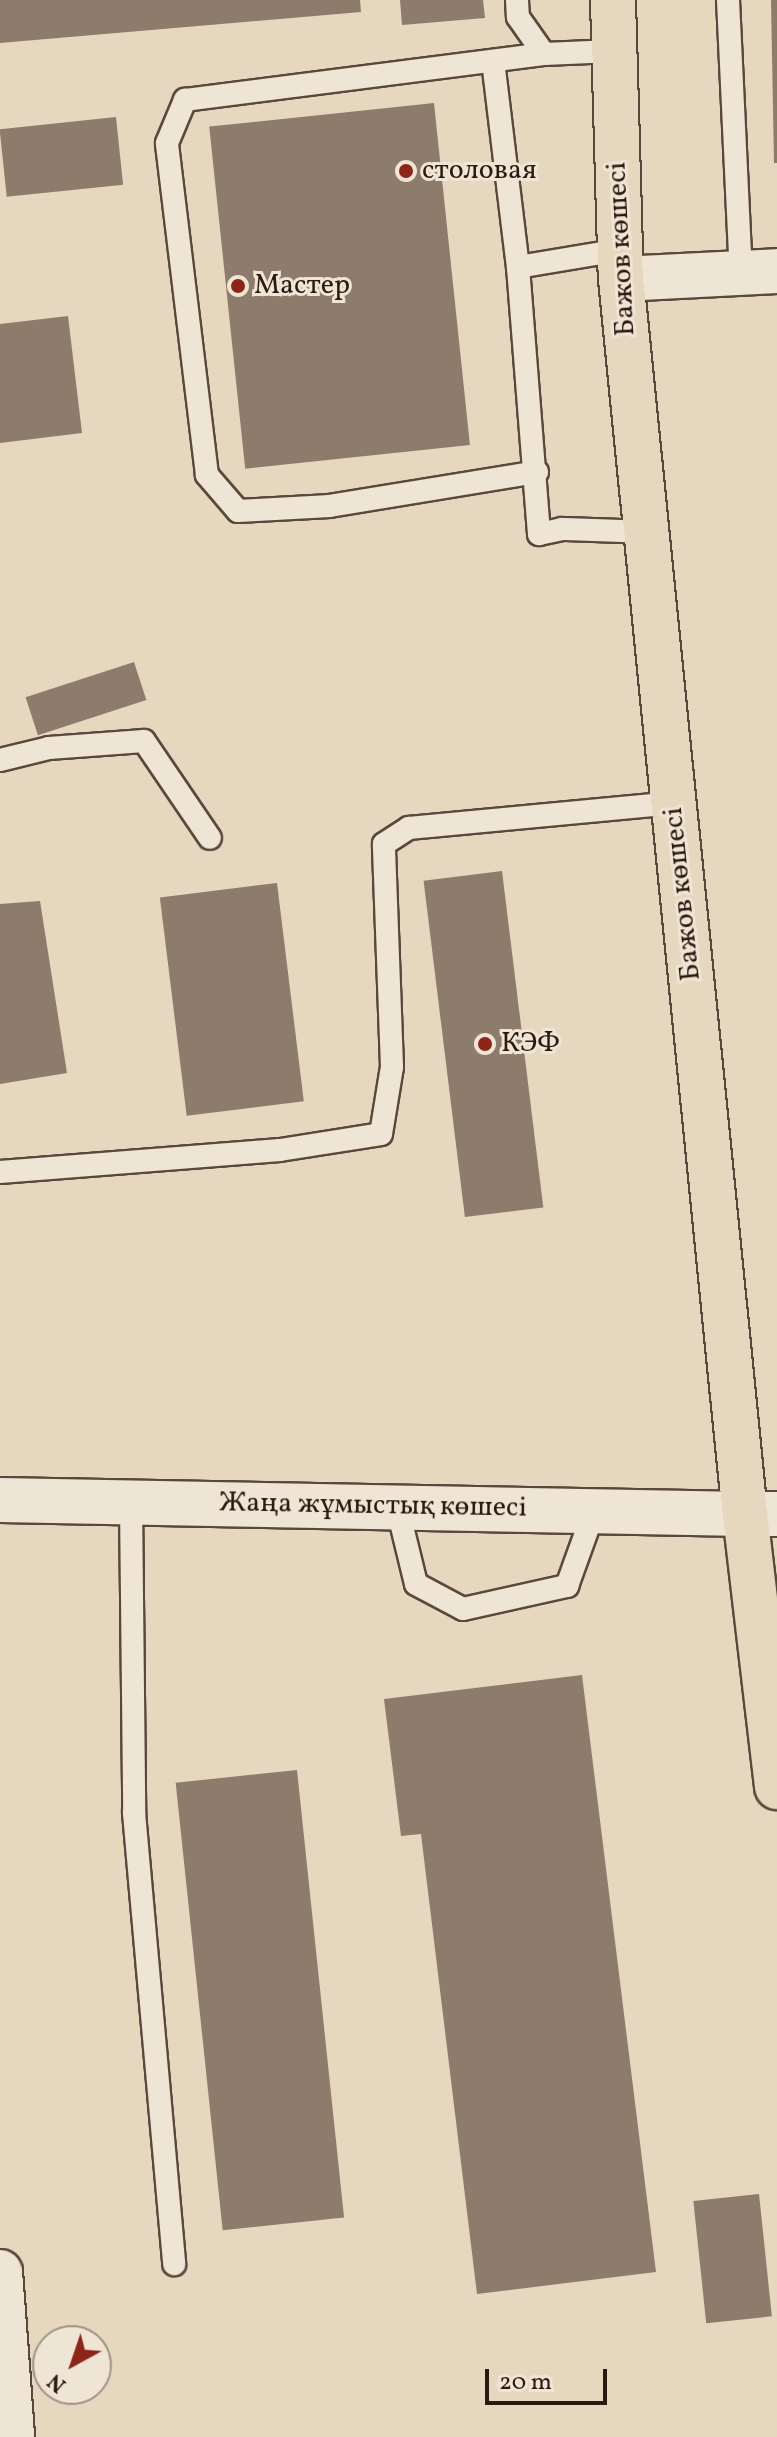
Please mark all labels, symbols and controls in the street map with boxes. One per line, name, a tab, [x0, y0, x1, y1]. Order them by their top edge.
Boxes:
place label: столовая	[422, 154, 536, 188]
street label: Бажов көшесі	[601, 161, 643, 337]
marker: столовая	[397, 162, 415, 180]
place label: Мастер	[254, 269, 350, 303]
marker: Мастер	[229, 277, 247, 295]
street label: Бажов көшесі	[657, 806, 709, 982]
place label: КЭФ	[501, 1027, 560, 1061]
marker: КЭФ	[476, 1035, 494, 1053]
street label: Жаңа жұмыстық көшесі	[219, 1487, 527, 1525]
north arrow	[32, 2325, 112, 2405]
scale bar	[489, 2353, 611, 2403]
text: N	[41, 2365, 74, 2399]
text: 20 m	[499, 2366, 552, 2400]

